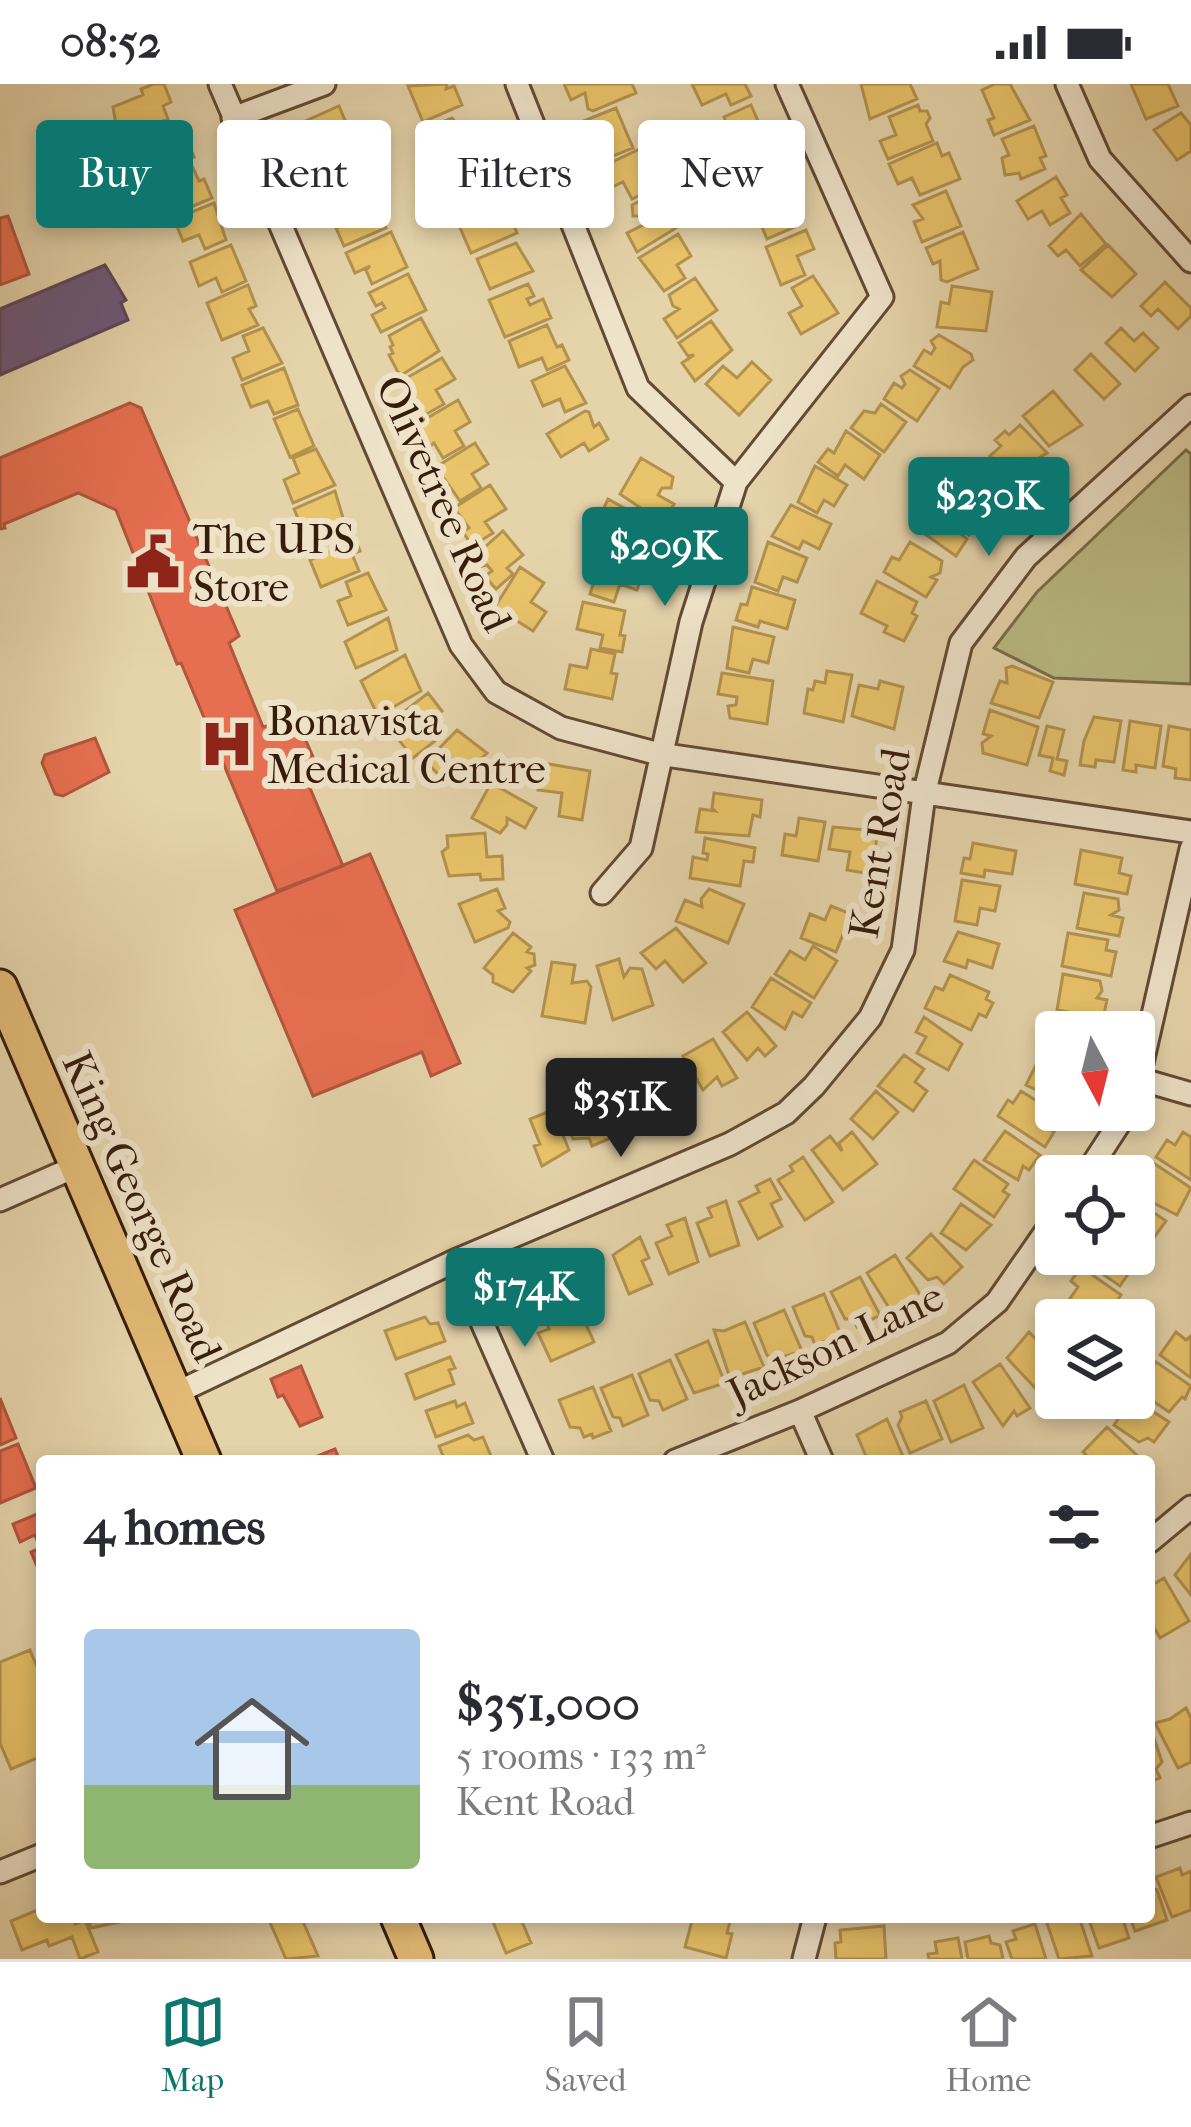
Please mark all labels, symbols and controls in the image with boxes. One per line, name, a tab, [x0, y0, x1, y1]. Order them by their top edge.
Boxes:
text: 08:52	[60, 16, 161, 69]
chip: Buy	[36, 120, 193, 228]
chip: Rent	[217, 120, 391, 228]
chip: Filters	[415, 120, 614, 228]
chip: New	[638, 120, 805, 228]
street label: Olivetree Road	[365, 368, 522, 640]
pin: $230K	[905, 457, 1073, 559]
text: $230K	[935, 473, 1043, 519]
pin: $209K	[581, 507, 749, 609]
place label: The UPS Store	[193, 515, 355, 612]
text: $209K	[609, 523, 721, 569]
public building icon: The UPS Store	[124, 533, 182, 591]
place label: Bonavista Medical Centre	[267, 697, 546, 794]
hospital icon: Bonavista Medical Centre	[198, 715, 256, 773]
street label: Kent Road	[840, 743, 921, 942]
north arrow	[1035, 1011, 1155, 1131]
map controls	[1035, 1011, 1155, 1419]
street label: King George Road	[51, 1044, 232, 1370]
pin: $351K	[537, 1058, 705, 1160]
text: $351K	[573, 1074, 669, 1120]
button: locate	[1035, 1155, 1155, 1275]
pin: $174K	[441, 1248, 609, 1350]
text: $174K	[473, 1264, 577, 1310]
street label: Jackson Lane	[717, 1272, 952, 1420]
button: layers	[1035, 1299, 1155, 1419]
icon: filters	[1041, 1494, 1107, 1560]
text: 4 homes	[84, 1497, 265, 1557]
text: $351,000	[456, 1673, 640, 1733]
icon: home	[180, 1677, 324, 1821]
text: 5 rooms · 133 m²	[456, 1733, 706, 1779]
text: Kent Road	[456, 1779, 634, 1825]
tab: Map	[160, 1989, 226, 2100]
tab: Saved	[545, 1989, 626, 2100]
tab: Home	[946, 1989, 1031, 2100]

